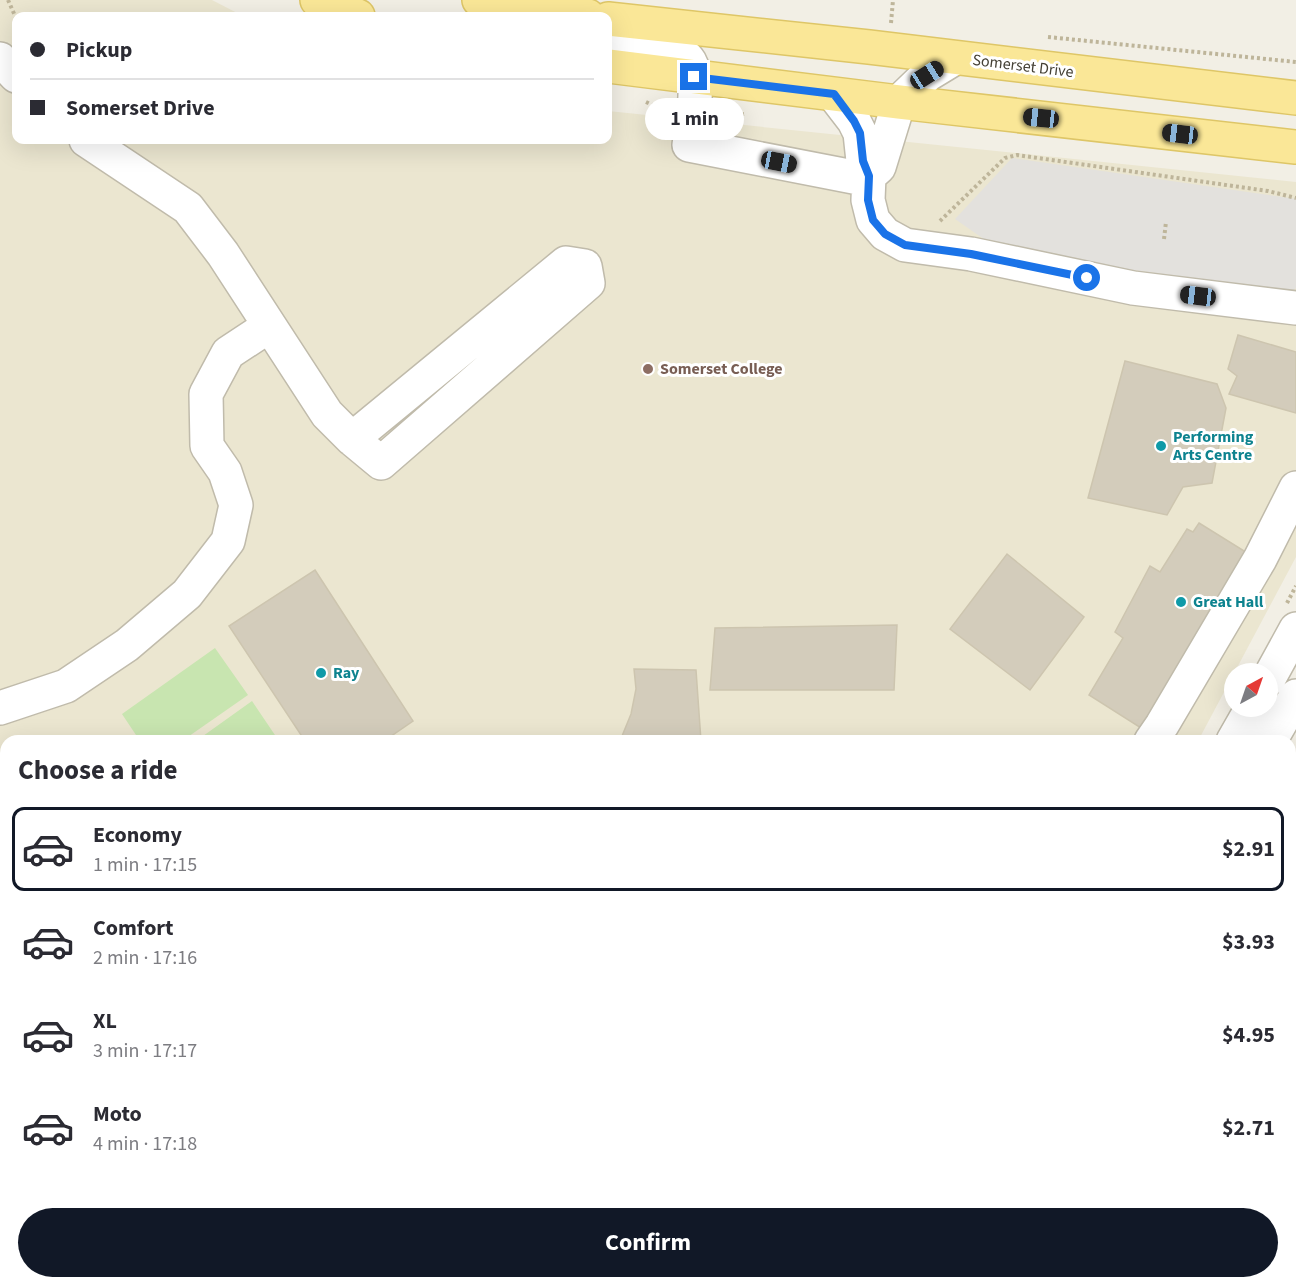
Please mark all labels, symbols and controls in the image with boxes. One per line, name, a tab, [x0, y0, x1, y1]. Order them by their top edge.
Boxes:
text: Pickup	[66, 34, 132, 66]
street label: Somerset Drive	[971, 49, 1075, 83]
car	[907, 58, 947, 92]
route end	[680, 63, 707, 90]
text: Somerset Drive	[66, 92, 215, 124]
callout: 1 min	[644, 98, 744, 140]
text: 1 min	[670, 105, 719, 133]
car	[1022, 107, 1060, 129]
car	[1161, 123, 1199, 145]
car	[760, 150, 798, 174]
route start	[1073, 264, 1100, 291]
car	[1179, 285, 1217, 307]
place label: Somerset College	[660, 358, 783, 380]
marker: Somerset College	[641, 362, 655, 376]
place label: Performing Arts Centre	[1172, 426, 1254, 466]
marker: Performing Arts Centre	[1154, 439, 1168, 453]
place label: Great Hall	[1193, 591, 1264, 613]
marker: Great Hall	[1174, 595, 1188, 609]
place label: Ray	[333, 662, 360, 684]
north arrow	[1224, 663, 1278, 717]
map controls	[1224, 663, 1278, 717]
marker: Ray	[314, 666, 328, 680]
text: Choose a ride	[18, 751, 178, 790]
text: Economy	[93, 819, 182, 851]
icon: car	[21, 822, 75, 876]
text: $2.91	[1222, 833, 1275, 865]
text: 1 min · 17:15	[93, 851, 197, 879]
text: Comfort	[93, 912, 174, 944]
icon: car	[21, 915, 75, 969]
text: $3.93	[1222, 926, 1275, 958]
text: 2 min · 17:16	[93, 944, 197, 972]
text: XL	[93, 1005, 117, 1037]
icon: car	[21, 1008, 75, 1062]
text: $4.95	[1222, 1019, 1275, 1051]
text: 3 min · 17:17	[93, 1037, 197, 1065]
text: Moto	[93, 1098, 142, 1130]
icon: car	[21, 1101, 75, 1155]
text: $2.71	[1222, 1112, 1275, 1144]
text: 4 min · 17:18	[93, 1130, 197, 1158]
button: Confirm	[18, 1208, 1278, 1277]

